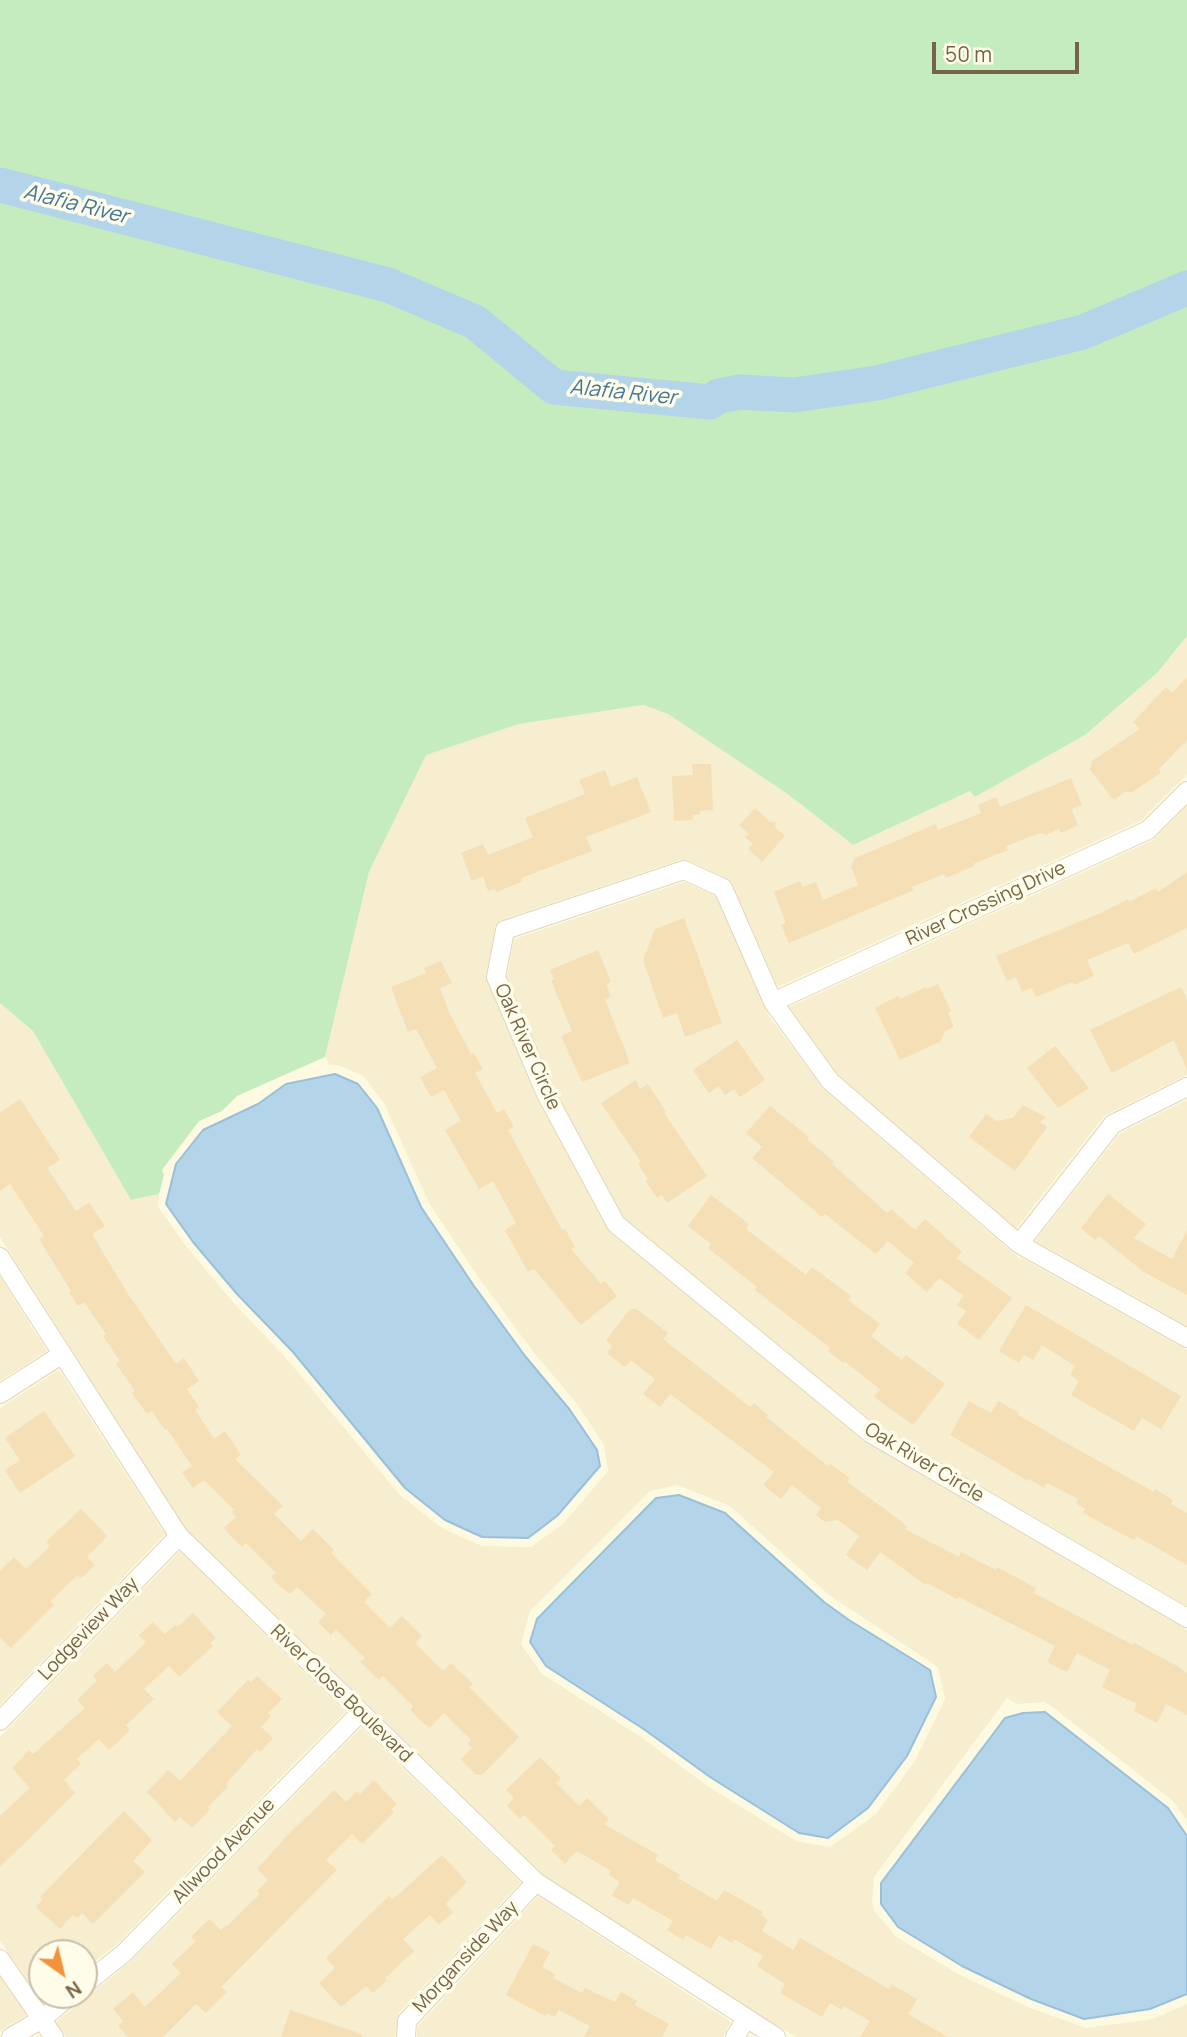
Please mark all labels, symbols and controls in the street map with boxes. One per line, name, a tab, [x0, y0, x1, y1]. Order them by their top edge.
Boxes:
scale bar	[935, 28, 1082, 72]
text: 50 m	[945, 40, 992, 68]
water label: Alafia River	[21, 180, 131, 230]
water label: Alafia River	[569, 375, 677, 411]
street label: River Crossing Drive	[902, 857, 1070, 951]
street label: Oak River Circle	[489, 981, 565, 1113]
street label: Oak River Circle	[860, 1418, 988, 1508]
street label: Lodgeview Way	[34, 1573, 144, 1685]
street label: River Close Boulevard	[265, 1620, 417, 1768]
street label: Allwood Avenue	[168, 1794, 280, 1908]
street label: Morganside Way	[408, 1896, 524, 2018]
north arrow	[28, 1939, 98, 2009]
text: N	[61, 1975, 87, 2004]

